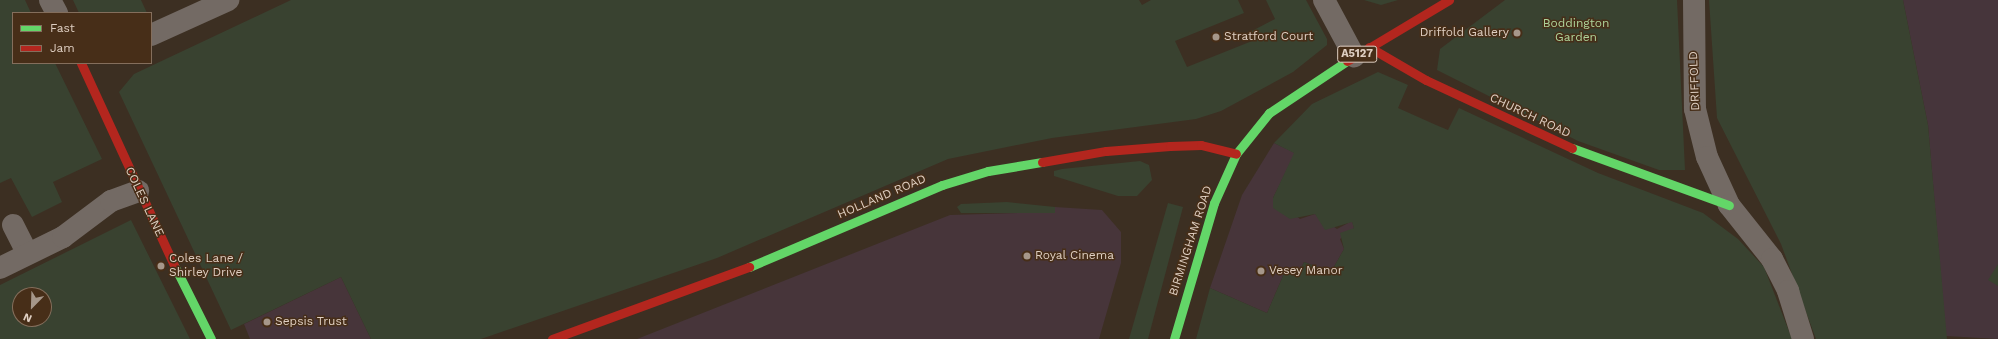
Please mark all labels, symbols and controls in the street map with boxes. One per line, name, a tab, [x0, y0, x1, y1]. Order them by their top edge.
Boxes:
legend	[12, 12, 152, 64]
park label: Boddington Garden	[1543, 17, 1609, 45]
text: Fast	[50, 21, 75, 35]
place label: Driffold Gallery	[1420, 26, 1509, 40]
marker: Driffold Gallery	[1512, 28, 1522, 38]
place label: Stratford Court	[1224, 30, 1313, 44]
marker: Stratford Court	[1211, 32, 1221, 42]
text: Jam	[50, 41, 75, 55]
road number: A5127	[1337, 45, 1377, 63]
street label: DRIFFOLD	[1687, 51, 1703, 111]
street label: CHURCH ROAD	[1487, 91, 1573, 141]
street label: COLES LANE	[122, 165, 166, 239]
street label: HOLLAND ROAD	[836, 172, 928, 222]
street label: BIRMINGHAM ROAD	[1166, 184, 1216, 298]
place label: Royal Cinema	[1035, 249, 1114, 263]
marker: Royal Cinema	[1022, 251, 1032, 261]
place label: Coles Lane / Shirley Drive	[169, 252, 243, 280]
marker: Coles Lane / Shirley Drive	[156, 261, 166, 271]
place label: Vesey Manor	[1269, 264, 1343, 278]
marker: Vesey Manor	[1256, 266, 1266, 276]
north arrow	[12, 287, 52, 327]
text: N	[21, 310, 34, 325]
place label: Sepsis Trust	[275, 315, 347, 329]
marker: Sepsis Trust	[262, 317, 272, 327]

